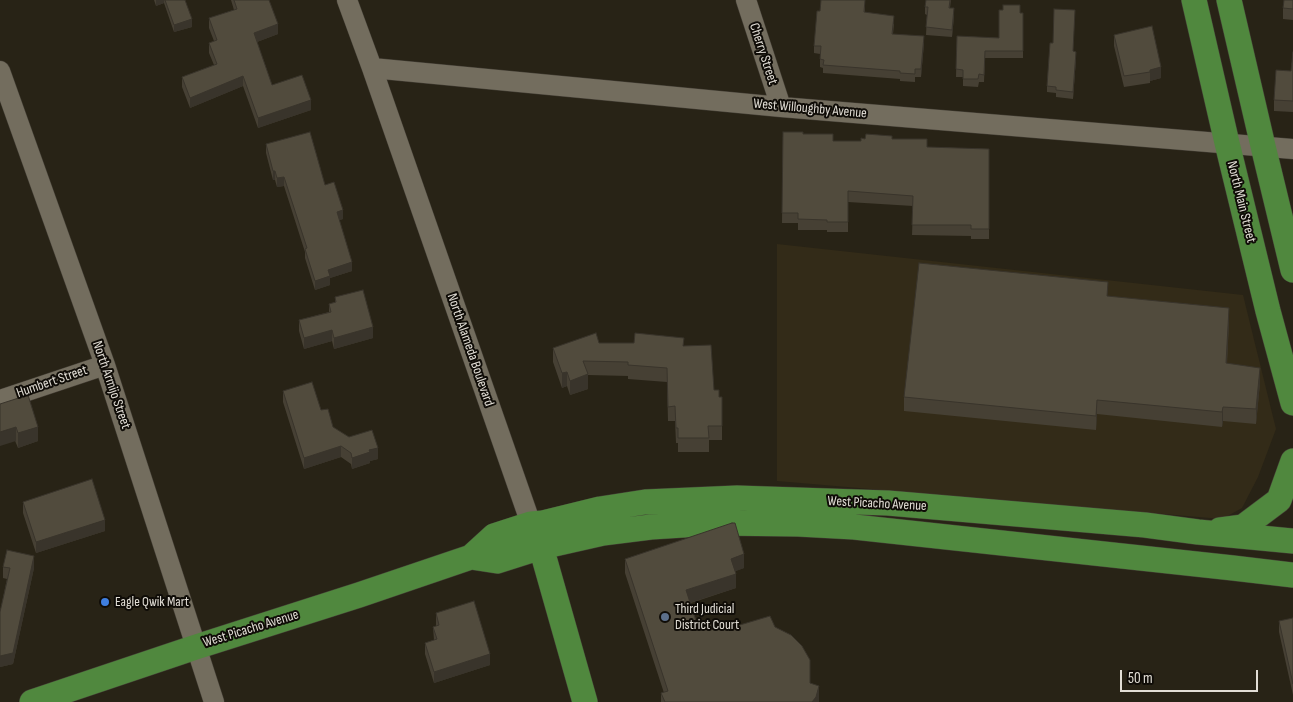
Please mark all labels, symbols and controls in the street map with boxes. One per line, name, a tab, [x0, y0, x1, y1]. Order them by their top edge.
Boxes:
street label: Cherry Street	[745, 21, 781, 87]
street label: West Willoughby Avenue	[753, 96, 867, 122]
street label: North Main Street	[1223, 159, 1259, 245]
street label: North Alameda Boulevard	[443, 291, 497, 409]
street label: North Armijo Street	[88, 339, 134, 431]
street label: Humbert Street	[14, 362, 90, 402]
street label: West Picacho Avenue	[827, 493, 927, 515]
place label: Eagle Qwik Mart	[115, 594, 189, 610]
marker: Eagle Qwik Mart	[99, 596, 111, 608]
place label: Third Judicial District Court	[675, 601, 739, 634]
street label: West Picacho Avenue	[201, 606, 301, 652]
marker: Third Judicial District Court	[659, 611, 671, 623]
scale bar	[1123, 660, 1260, 692]
text: 50 m	[1128, 669, 1153, 688]

